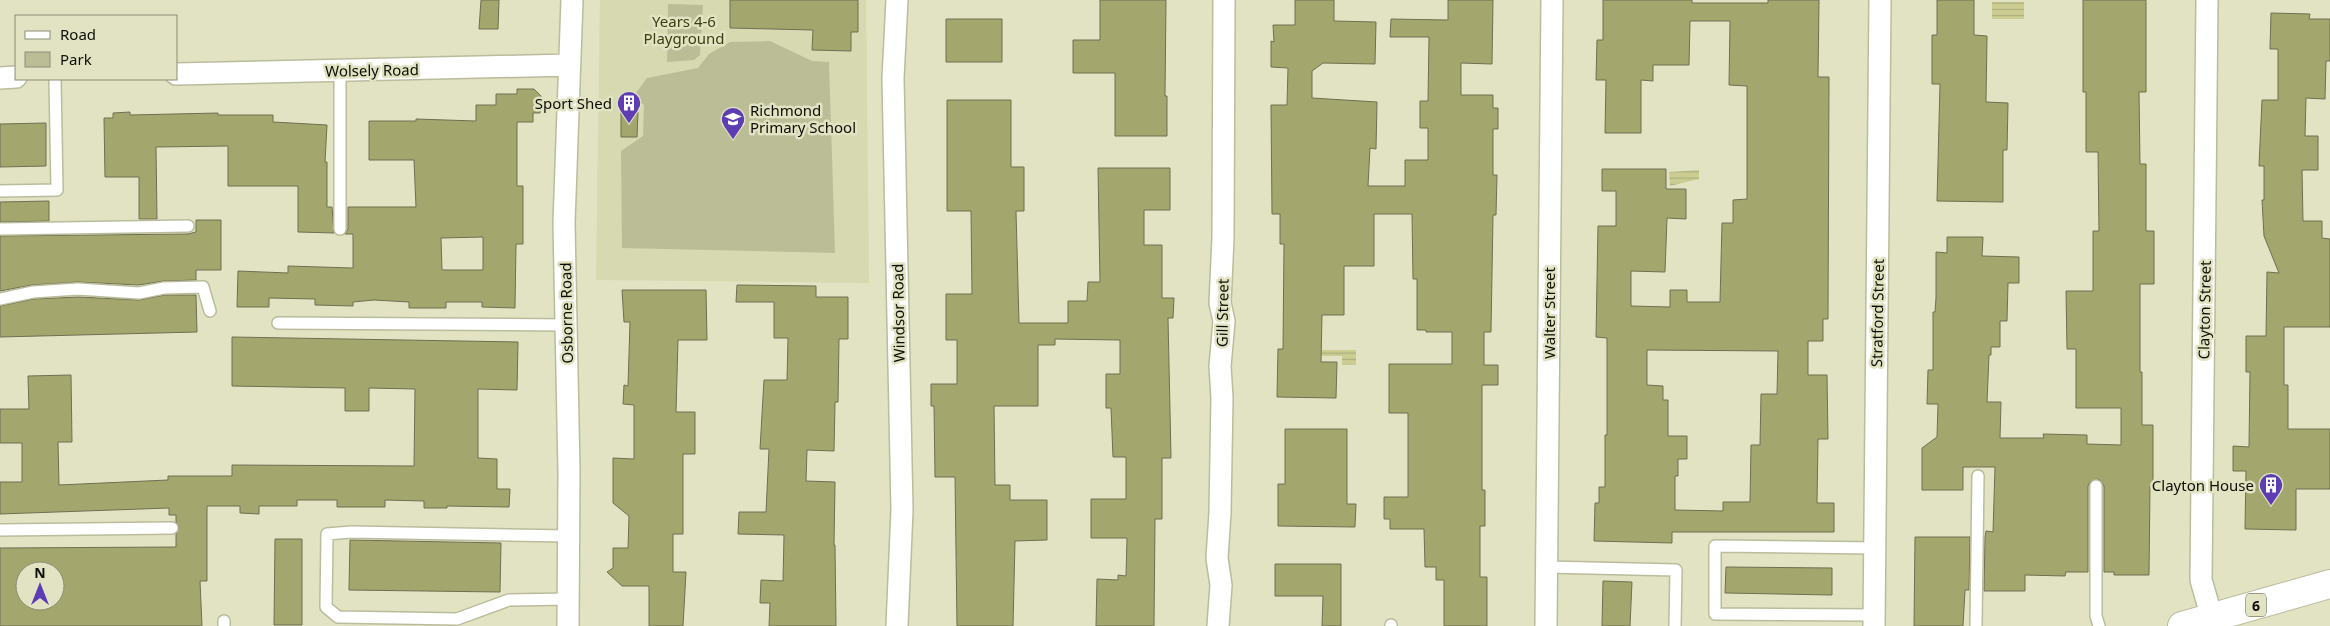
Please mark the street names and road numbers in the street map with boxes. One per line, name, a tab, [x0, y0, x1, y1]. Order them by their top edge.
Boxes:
street label: Wolsely Road	[325, 59, 419, 81]
street label: Stratford Street	[1866, 258, 1888, 367]
street label: Clayton Street	[2193, 260, 2215, 360]
street label: Osborne Road	[555, 262, 577, 364]
street label: Windsor Road	[887, 263, 909, 363]
street label: Walter Street	[1539, 267, 1559, 359]
street label: Gill Street	[1211, 278, 1233, 347]
road number: 6	[2246, 594, 2266, 616]

